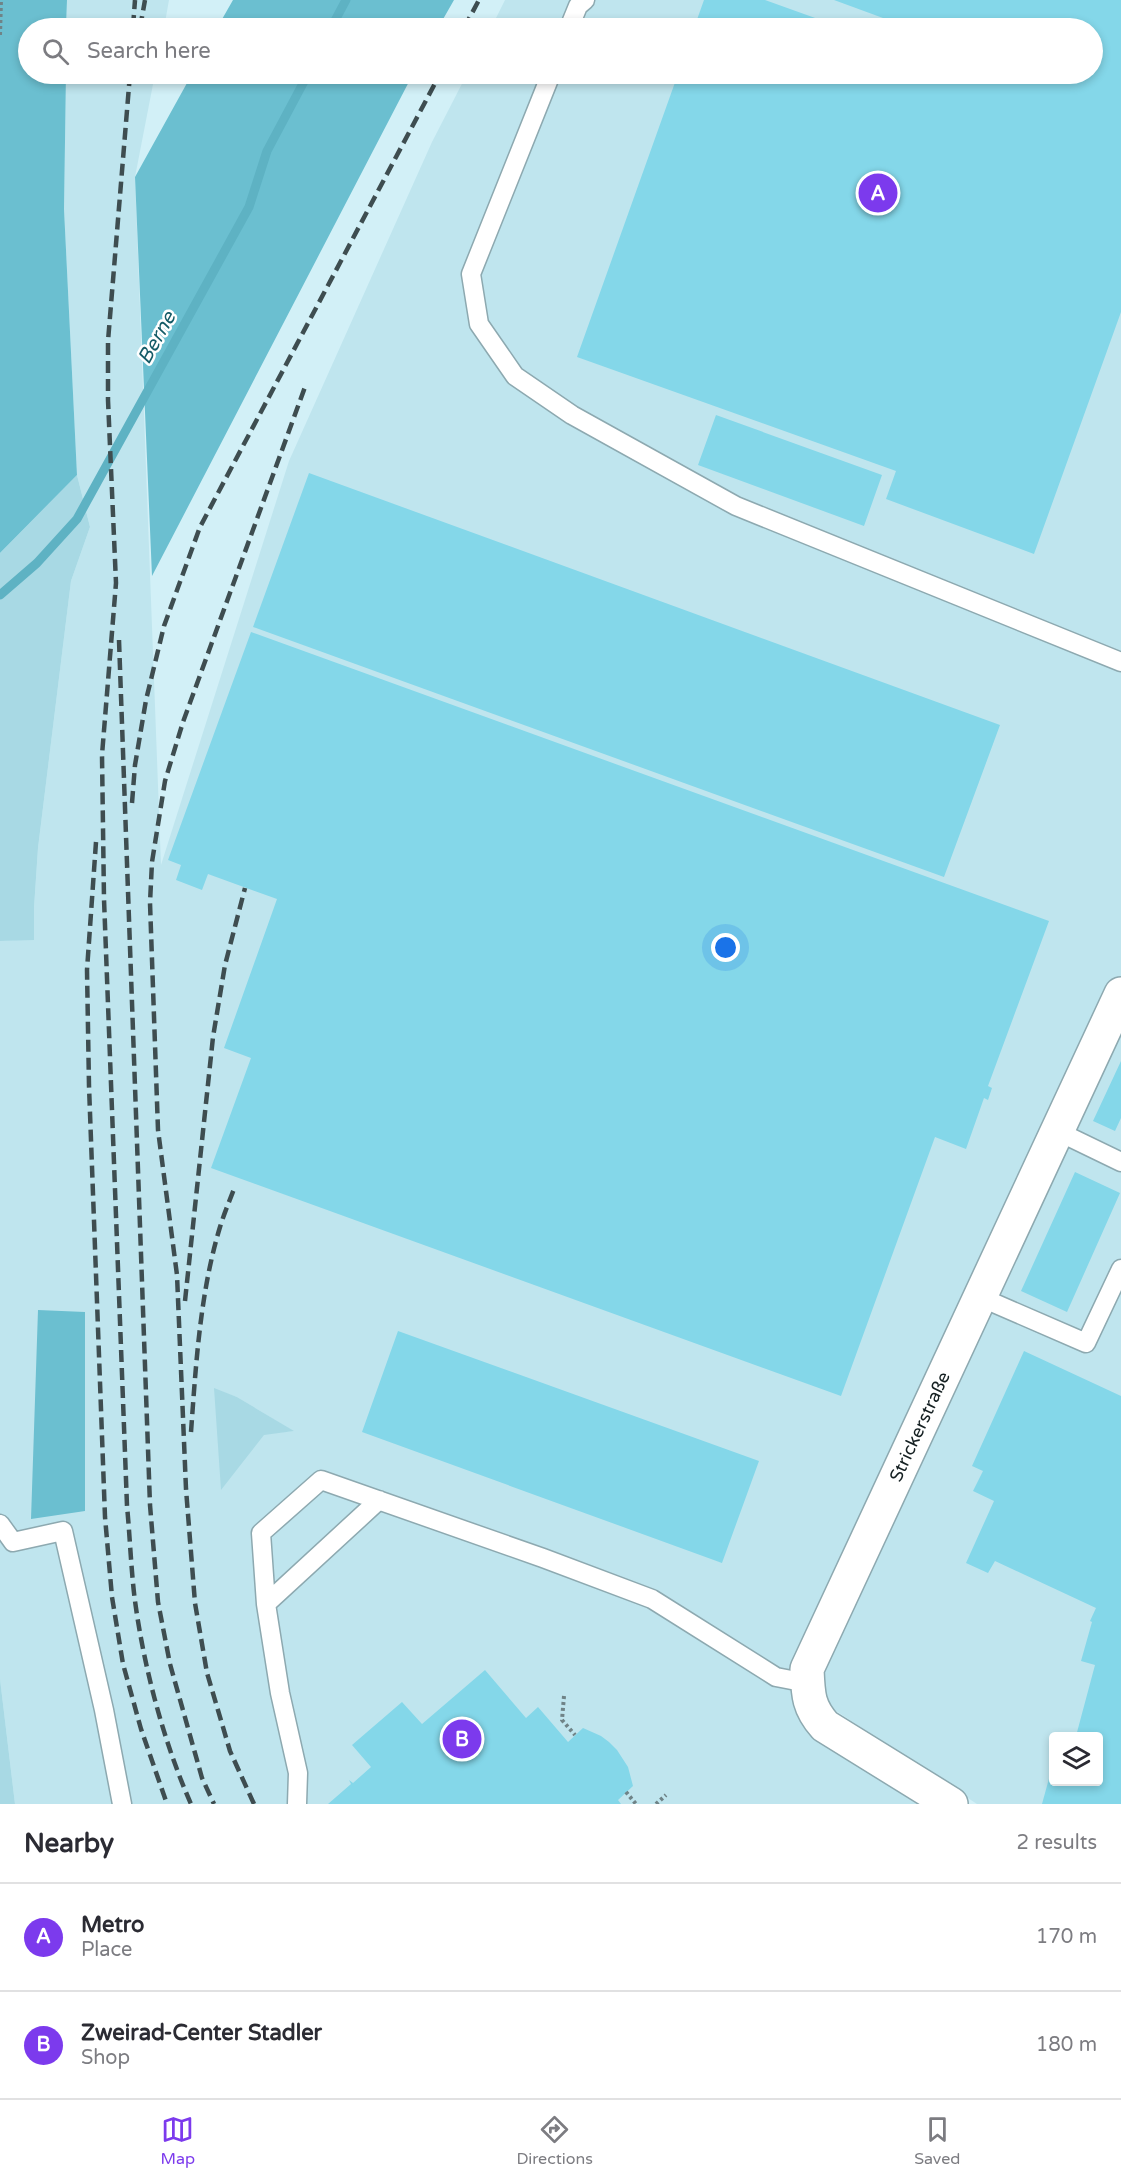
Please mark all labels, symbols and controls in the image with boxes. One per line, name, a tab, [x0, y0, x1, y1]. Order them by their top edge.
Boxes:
search box	[18, 18, 1103, 84]
icon: search	[39, 35, 72, 68]
text: Search here	[87, 38, 211, 64]
pin: A	[858, 170, 898, 216]
water label: Berne	[133, 306, 182, 368]
your location	[711, 933, 740, 962]
street label: Strickerstraße	[885, 1368, 955, 1485]
pin: B	[442, 1716, 482, 1762]
map controls	[1049, 1732, 1103, 1786]
button: layers	[1049, 1732, 1103, 1786]
text: Nearby	[24, 1828, 114, 1859]
text: 2 results	[1017, 1831, 1097, 1855]
text: Metro	[81, 1912, 144, 1938]
text: A	[36, 1925, 51, 1949]
text: 170 m	[1036, 1925, 1097, 1949]
text: Place	[81, 1938, 132, 1962]
text: Zweirad-Center Stadler	[81, 2020, 322, 2046]
text: B	[37, 2033, 50, 2057]
text: 180 m	[1036, 2033, 1097, 2057]
text: Shop	[81, 2046, 130, 2070]
tab: Map	[161, 2113, 195, 2169]
tab: Directions	[516, 2113, 593, 2169]
tab: Saved	[914, 2113, 960, 2169]

